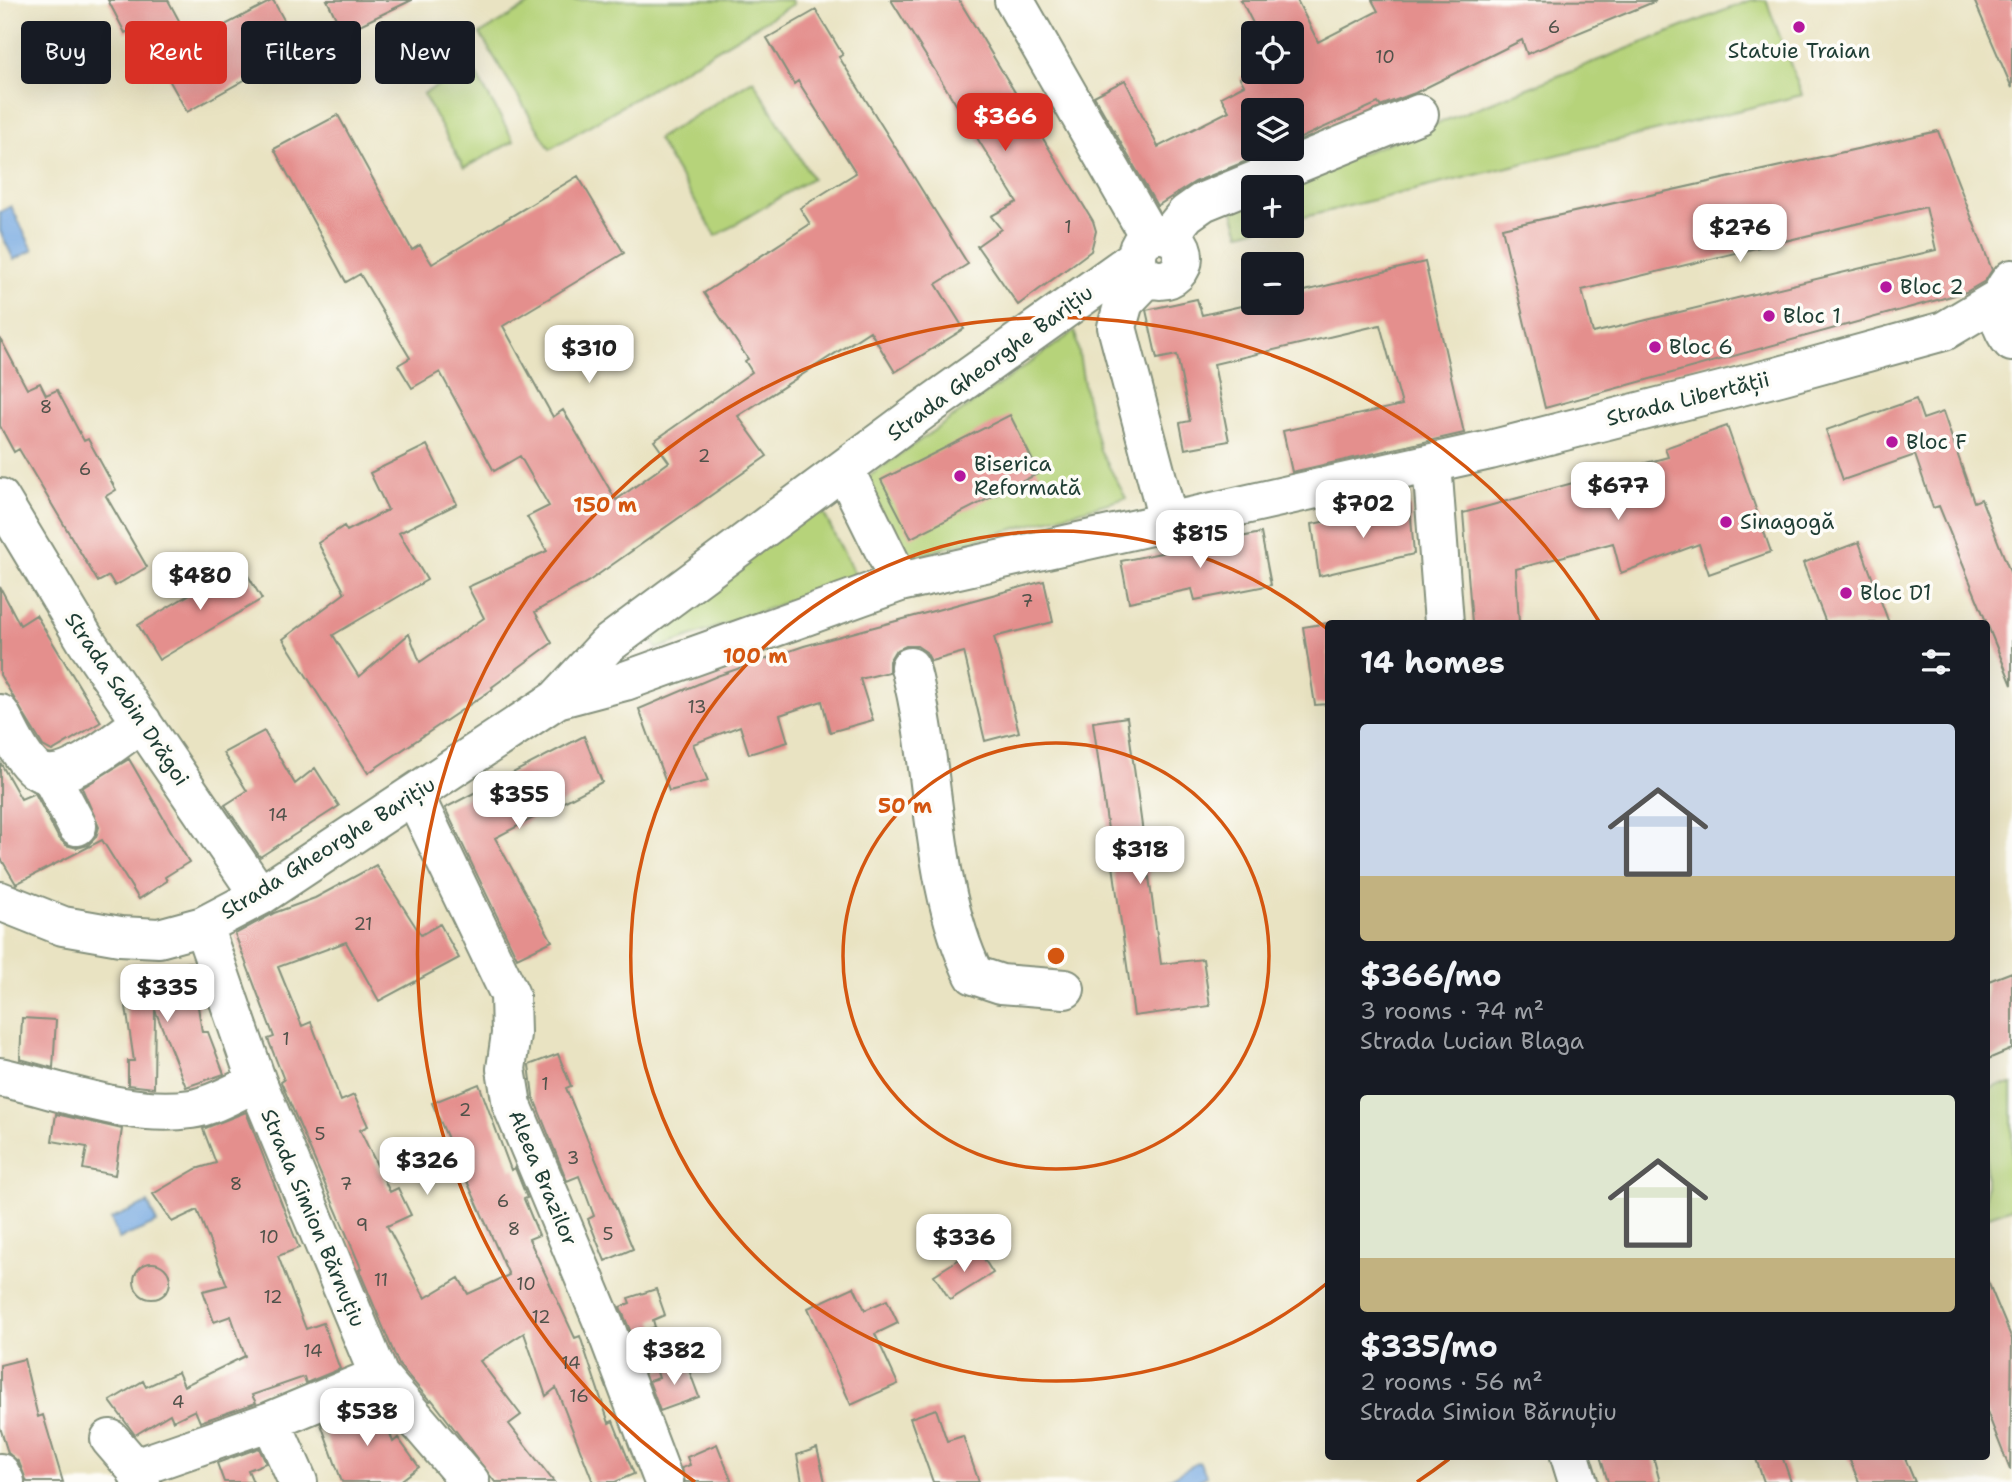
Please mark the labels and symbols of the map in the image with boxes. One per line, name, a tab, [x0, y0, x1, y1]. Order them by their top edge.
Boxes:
house number: 6	[1548, 15, 1560, 39]
marker: Statuie Traian	[1791, 19, 1807, 35]
place label: Statuie Traian	[1728, 37, 1870, 65]
house number: 10	[1375, 45, 1395, 69]
pin: $366	[964, 94, 1046, 153]
pin: $276	[1699, 204, 1781, 264]
house number: 1	[1064, 215, 1072, 239]
place label: Bloc 2	[1900, 273, 1964, 301]
street label: Strada Gheorghe Barițiu	[881, 279, 1099, 447]
marker: Bloc 2	[1878, 279, 1894, 295]
place label: Bloc 1	[1783, 302, 1841, 330]
marker: Bloc 1	[1761, 308, 1777, 324]
pin: $310	[548, 326, 630, 385]
place label: Bloc 6	[1669, 333, 1733, 361]
marker: Bloc 6	[1647, 339, 1663, 355]
street label: Strada Libertății	[1603, 365, 1773, 433]
house number: 8	[40, 395, 52, 419]
place label: Bloc F	[1906, 428, 1967, 456]
marker: Bloc F	[1884, 434, 1900, 450]
house number: 2	[698, 444, 710, 468]
place label: Biserica Reformată	[974, 450, 1081, 502]
house number: 6	[79, 457, 91, 481]
pin: $677	[1577, 462, 1659, 522]
marker: Biserica Reformată	[952, 468, 968, 484]
pin: $702	[1322, 480, 1404, 540]
text: 150 m	[573, 491, 637, 519]
place label: Sinagogă	[1740, 508, 1834, 536]
pin: $815	[1159, 510, 1241, 570]
marker: Sinagogă	[1718, 514, 1734, 530]
pin: $480	[159, 552, 241, 612]
place label: Bloc D1	[1860, 579, 1932, 607]
marker: Bloc D1	[1838, 585, 1854, 601]
house number: 7	[1021, 589, 1033, 613]
street label: Strada Sabin Drăgoi	[58, 607, 196, 791]
text: 100 m	[723, 642, 787, 670]
house number: 13	[687, 695, 707, 719]
street label: Strada Gheorghe Barițiu	[215, 770, 441, 926]
pin: $355	[478, 772, 560, 831]
text: 50 m	[878, 792, 932, 820]
house number: 14	[268, 803, 288, 827]
pin: $318	[1099, 826, 1181, 886]
house number: 21	[353, 912, 373, 936]
centre of rings	[1044, 944, 1068, 968]
pin: $335	[126, 964, 208, 1024]
house number: 1	[282, 1027, 290, 1051]
house number: 1	[541, 1072, 549, 1096]
house number: 2	[459, 1098, 471, 1122]
street label: Strada Simion Bărnuțiu	[254, 1105, 372, 1331]
street label: Aleea Brazilor	[502, 1106, 584, 1250]
house number: 5	[314, 1122, 326, 1146]
pin: $326	[386, 1138, 468, 1197]
house number: 3	[567, 1146, 579, 1170]
house number: 8	[230, 1172, 242, 1196]
house number: 7	[340, 1172, 352, 1196]
house number: 6	[497, 1189, 509, 1213]
house number: 9	[356, 1213, 368, 1237]
pin: $336	[923, 1214, 1005, 1274]
house number: 8	[508, 1217, 520, 1241]
house number: 5	[602, 1222, 614, 1246]
house number: 10	[259, 1225, 279, 1249]
house number: 11	[374, 1268, 388, 1292]
house number: 10	[516, 1272, 536, 1296]
house number: 12	[263, 1285, 283, 1309]
house number: 12	[531, 1305, 551, 1329]
pin: $382	[633, 1328, 715, 1387]
house number: 14	[303, 1339, 323, 1363]
house number: 14	[561, 1351, 581, 1375]
house number: 16	[569, 1384, 589, 1408]
pin: $538	[326, 1388, 408, 1448]
house number: 4	[172, 1390, 184, 1414]

